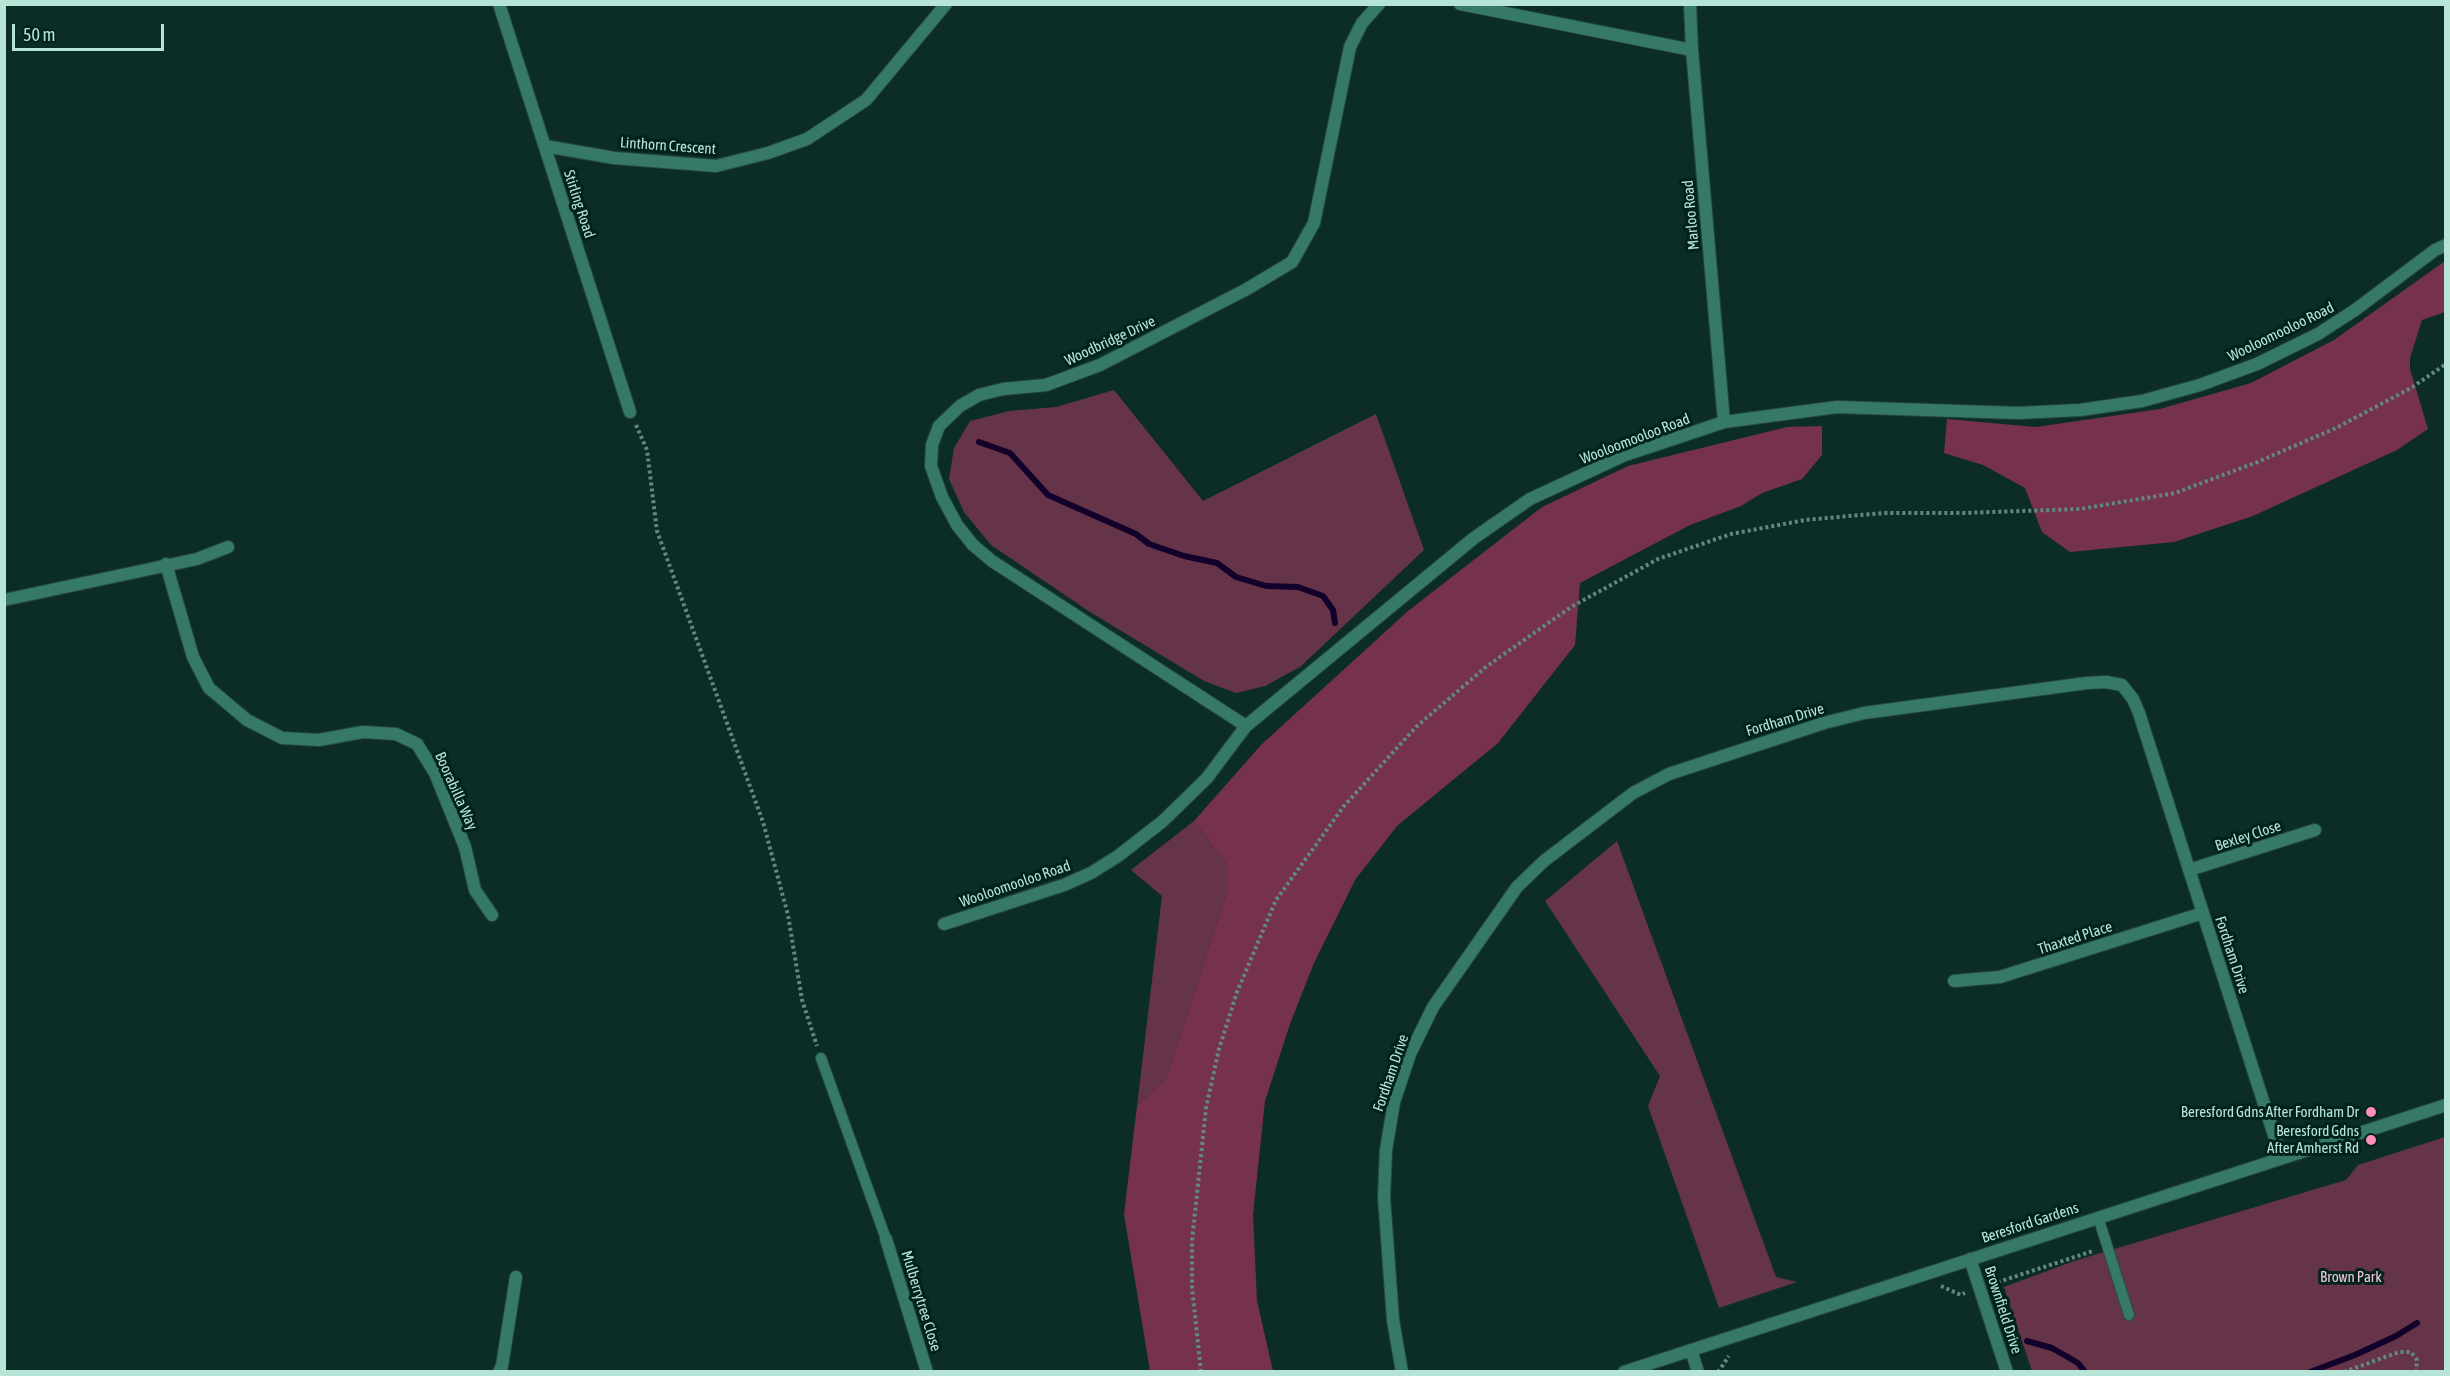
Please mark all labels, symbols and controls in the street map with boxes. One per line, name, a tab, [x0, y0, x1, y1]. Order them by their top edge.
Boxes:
scale bar	[15, 12, 166, 50]
text: 50 m	[23, 24, 55, 45]
street label: Linthorn Crescent	[619, 134, 717, 158]
street label: Stirling Road	[560, 168, 598, 240]
street label: Marloo Road	[1679, 179, 1703, 251]
street label: Wooloomooloo Road	[2225, 298, 2337, 366]
street label: Woodbridge Drive	[1062, 312, 1158, 370]
street label: Wooloomooloo Road	[1578, 410, 1692, 468]
street label: Fordham Drive	[1744, 700, 1826, 740]
street label: Boorabilla Way	[431, 749, 481, 833]
street label: Bexley Close	[2213, 817, 2283, 855]
street label: Wooloomooloo Road	[957, 857, 1073, 911]
street label: Fordham Drive	[2211, 914, 2253, 996]
street label: Thaxted Place	[2035, 917, 2115, 959]
street label: Fordham Drive	[1369, 1032, 1413, 1114]
place label: Beresford Gdns After Fordham Dr	[2181, 1103, 2359, 1121]
marker: Beresford Gdns After Fordham Dr	[2364, 1105, 2378, 1119]
place label: Beresford Gdns After Amherst Rd	[2267, 1122, 2359, 1157]
marker: Beresford Gdns After Amherst Rd	[2364, 1133, 2378, 1147]
street label: Beresford Gardens	[1979, 1199, 2081, 1247]
street label: Mulberrytree Close	[897, 1248, 945, 1354]
street label: Brownfield Drive	[1980, 1264, 2026, 1356]
park label: Brown Park	[2320, 1268, 2382, 1286]

